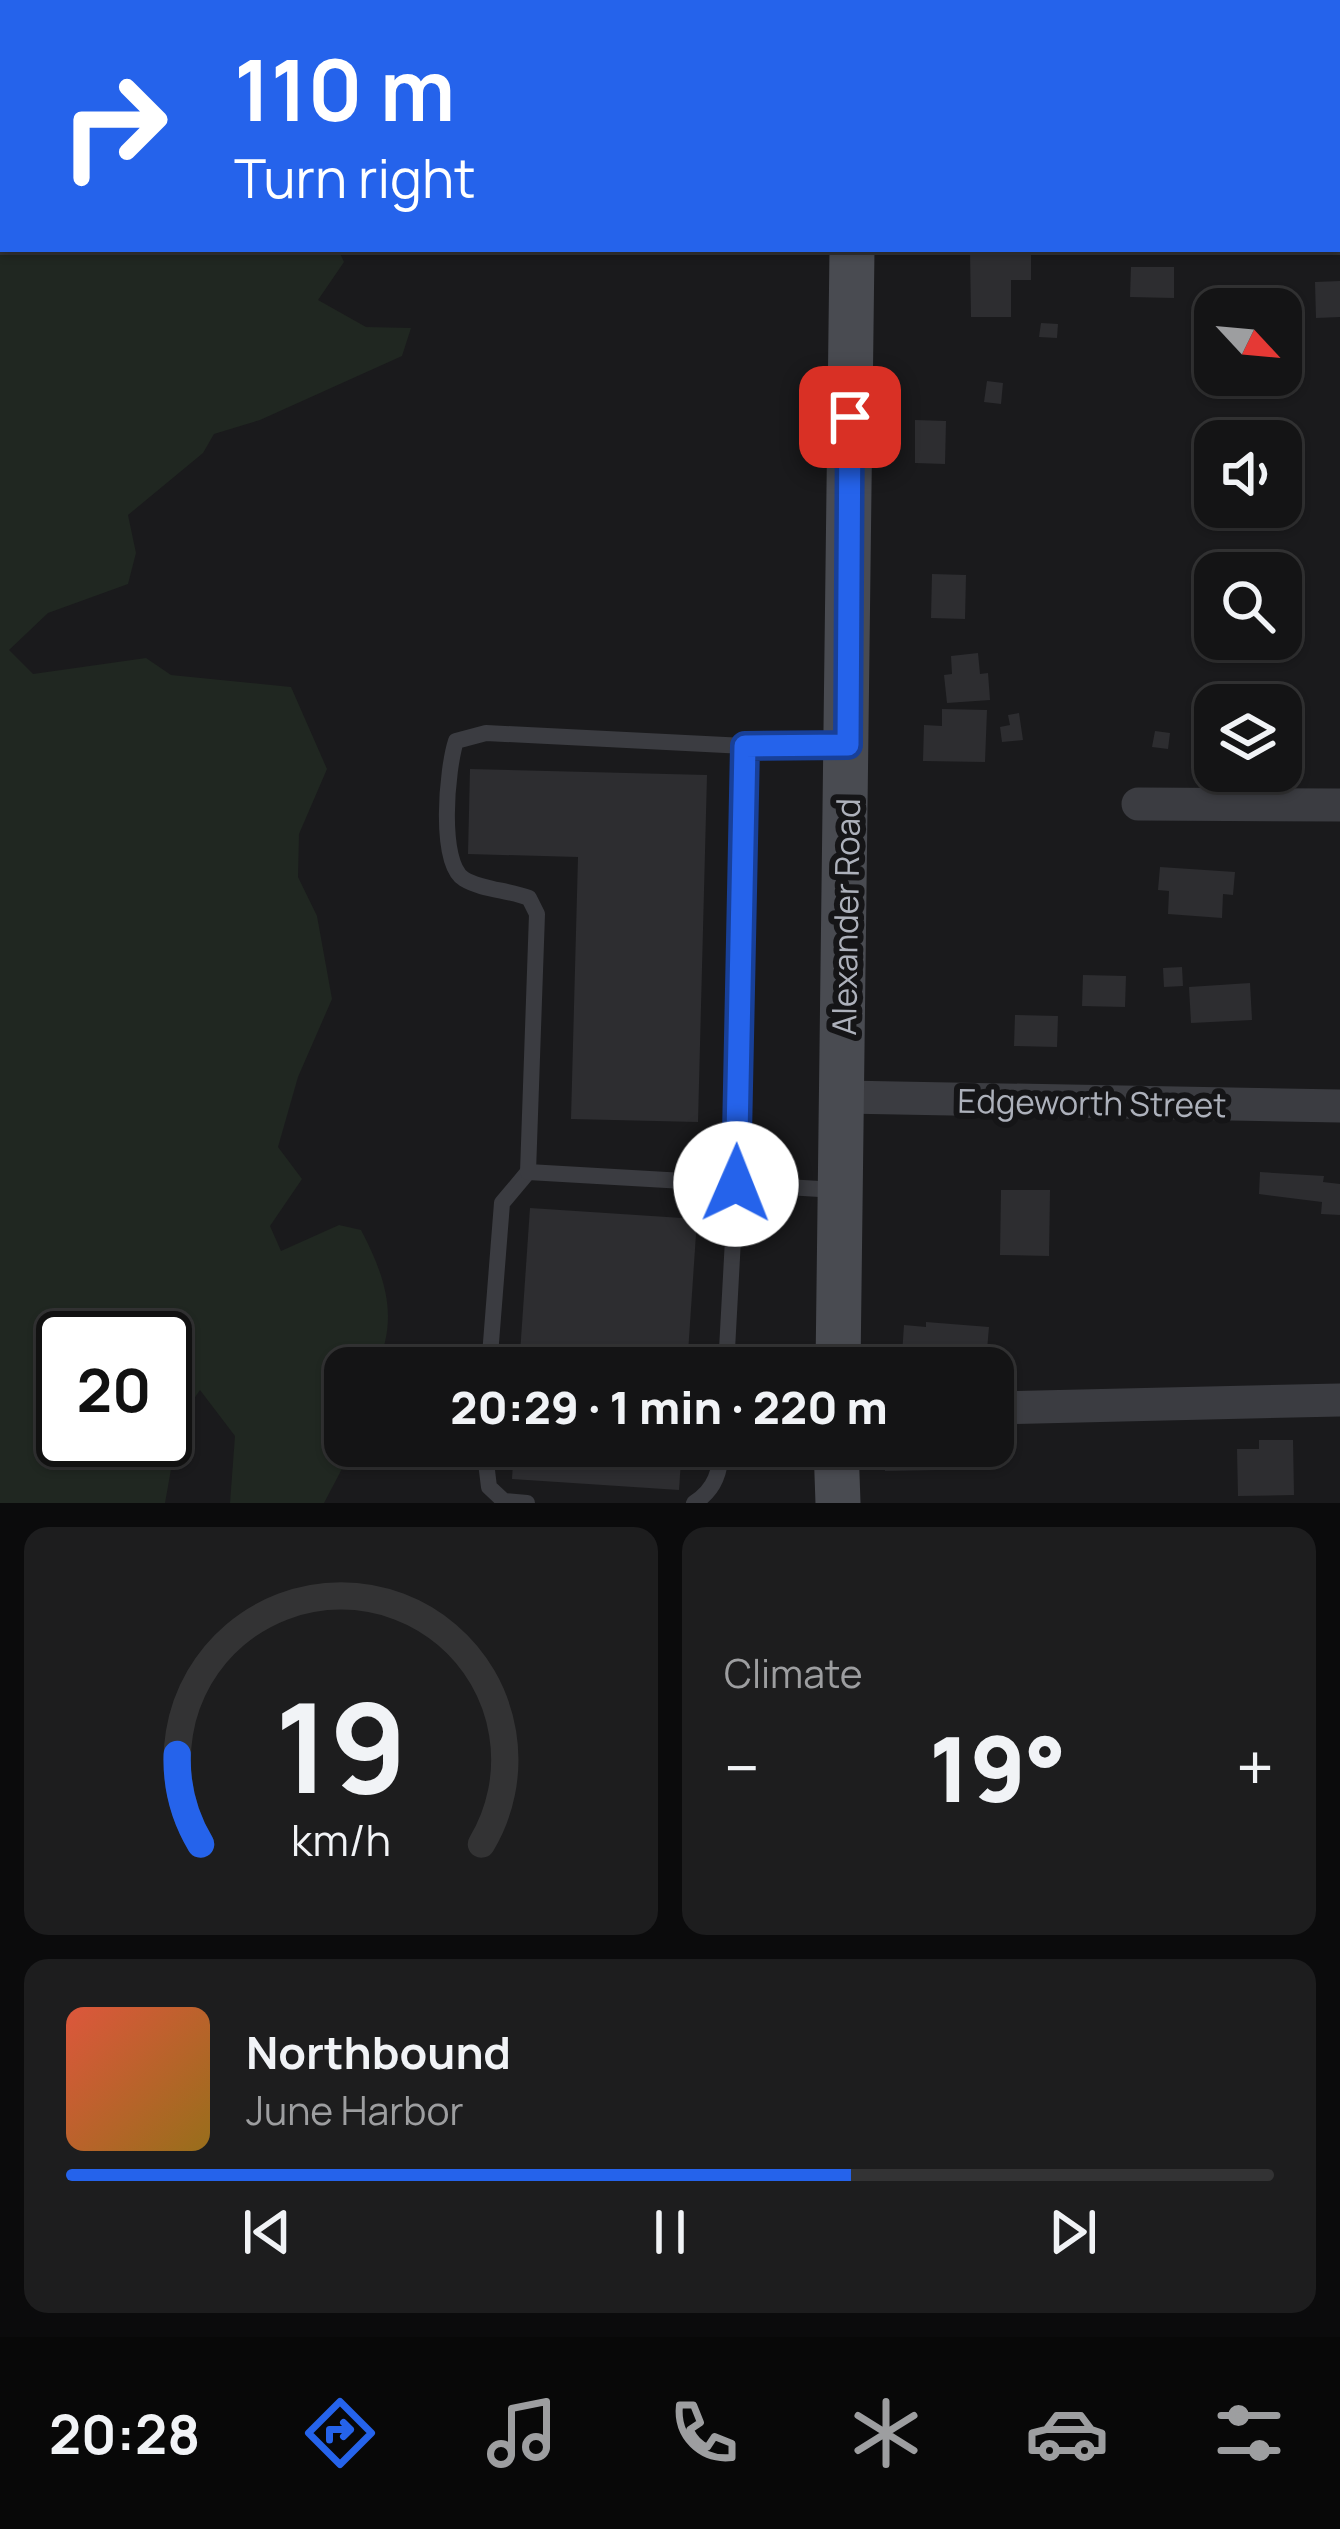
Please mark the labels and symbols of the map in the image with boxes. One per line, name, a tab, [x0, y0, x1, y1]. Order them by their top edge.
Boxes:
north arrow	[1194, 288, 1302, 396]
pin	[799, 366, 901, 468]
street label: Alexander Road	[821, 798, 870, 1036]
street label: Edgeworth Street	[957, 1078, 1227, 1127]
position arrow	[673, 1121, 799, 1247]
speed limit sign: 20	[36, 1311, 192, 1467]

